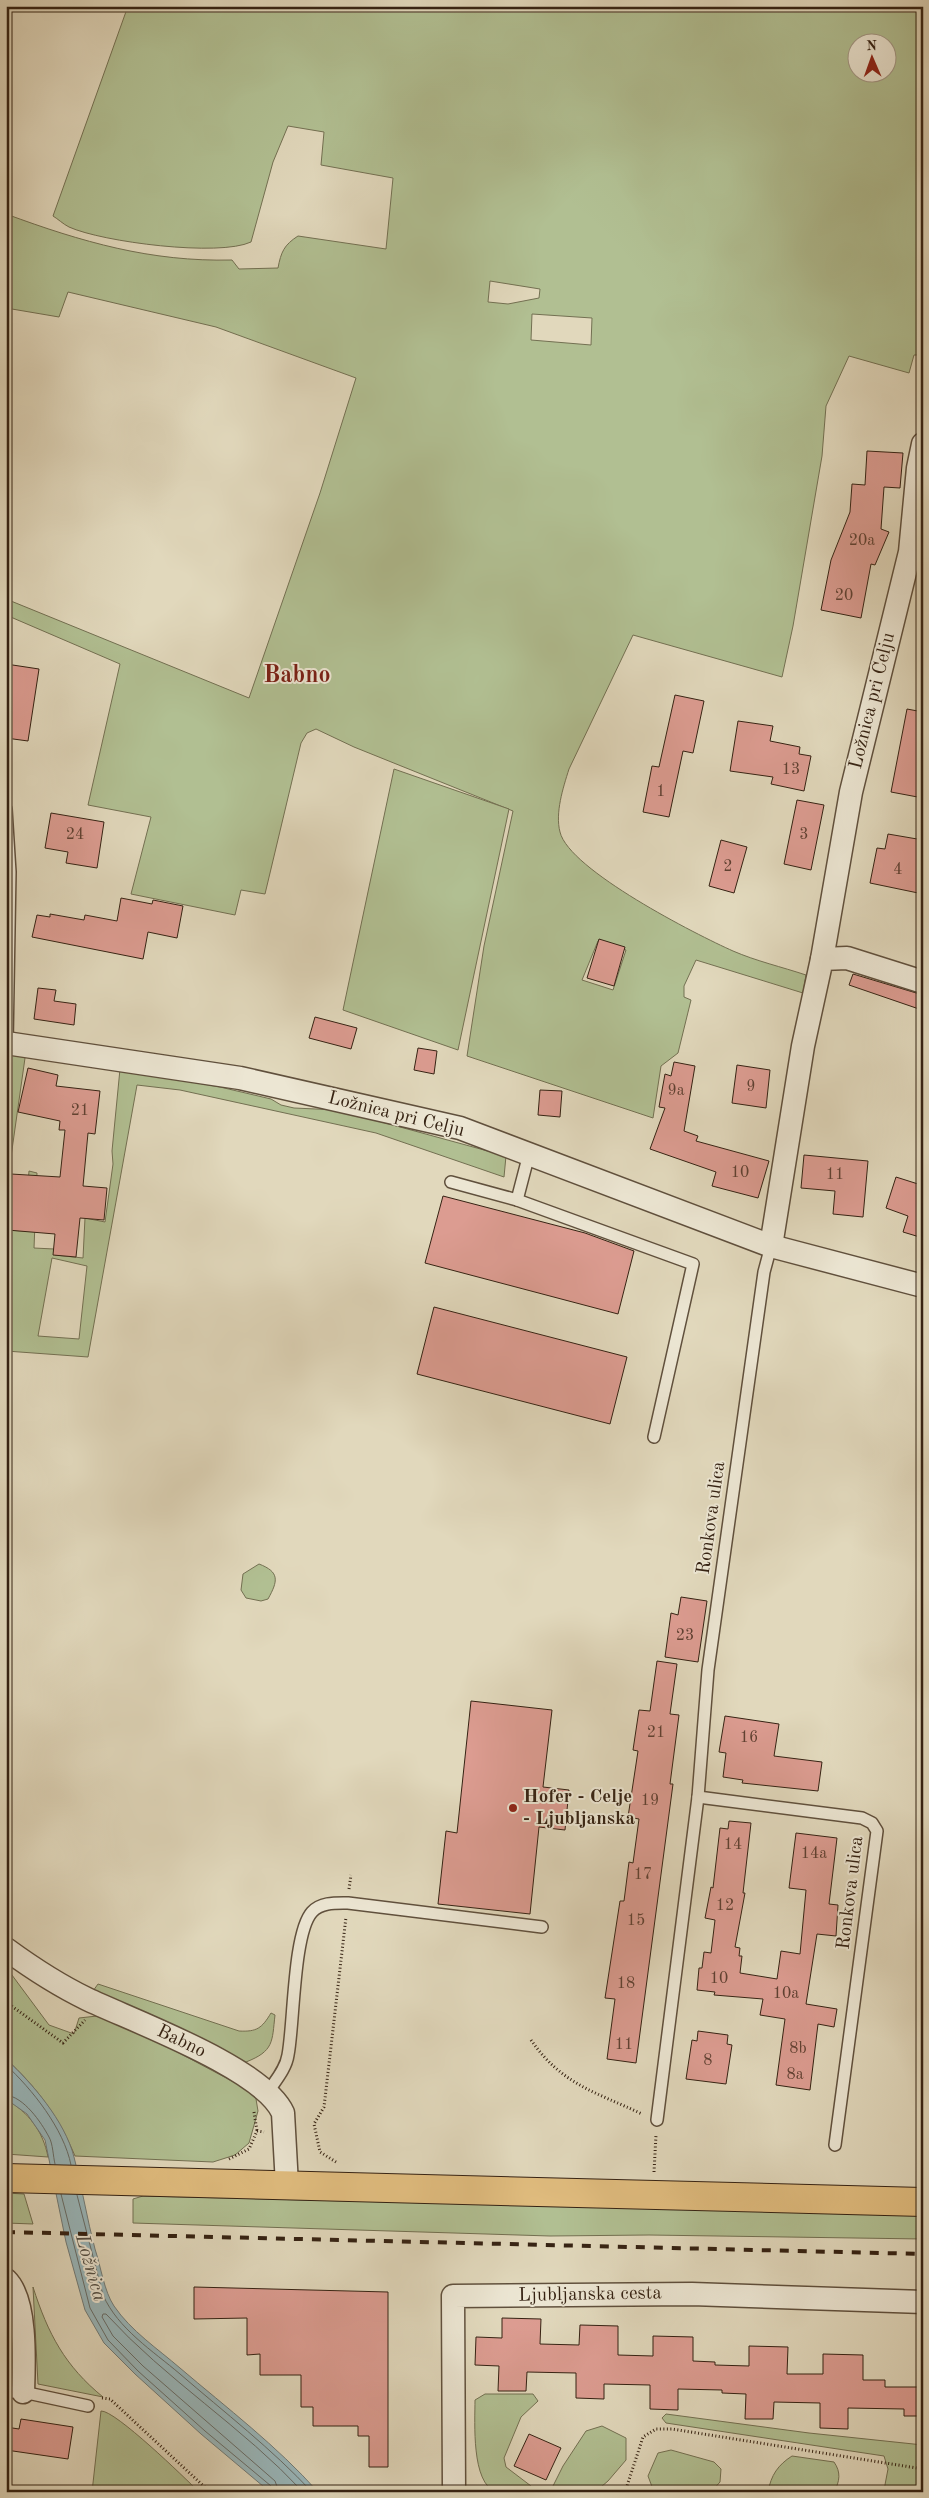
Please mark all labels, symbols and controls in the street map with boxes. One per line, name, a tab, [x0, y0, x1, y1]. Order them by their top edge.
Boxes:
north arrow	[846, 32, 896, 82]
text: N	[866, 39, 877, 53]
house number: 20a	[849, 533, 875, 549]
house number: 20	[835, 588, 853, 604]
street label: Ložnica pri Celju	[847, 631, 899, 771]
district label: Babno	[263, 664, 331, 688]
house number: 13	[782, 762, 800, 778]
house number: 1	[656, 784, 666, 800]
house number: 24	[66, 827, 84, 843]
house number: 3	[799, 827, 809, 843]
house number: 2	[723, 859, 733, 875]
house number: 4	[893, 862, 903, 878]
house number: 9	[746, 1079, 756, 1095]
house number: 9a	[667, 1083, 685, 1099]
street label: Ložnica pri Celju	[326, 1089, 466, 1141]
house number: 21	[71, 1103, 89, 1119]
house number: 10	[731, 1165, 749, 1181]
house number: 11	[826, 1167, 844, 1183]
street label: Ronkova ulica	[695, 1460, 729, 1576]
house number: 23	[676, 1628, 694, 1644]
house number: 21	[647, 1725, 665, 1741]
house number: 16	[740, 1730, 758, 1746]
place label: Hofer - Celje - Ljubljanska	[523, 1788, 636, 1829]
house number: 19	[641, 1793, 659, 1809]
marker: Hofer - Celje - Ljubljanska	[507, 1802, 519, 1814]
street label: Ronkova ulica	[835, 1835, 867, 1951]
house number: 14	[724, 1837, 742, 1853]
house number: 14a	[801, 1846, 827, 1862]
house number: 17	[634, 1867, 652, 1883]
house number: 12	[716, 1898, 734, 1914]
house number: 15	[627, 1913, 645, 1929]
house number: 10	[710, 1971, 728, 1987]
house number: 18	[617, 1976, 635, 1992]
house number: 10a	[773, 1986, 799, 2002]
street label: Babno	[154, 2022, 208, 2062]
house number: 11	[615, 2037, 633, 2053]
house number: 8b	[789, 2041, 807, 2057]
house number: 8	[703, 2053, 713, 2069]
house number: 8a	[786, 2067, 804, 2083]
water label: Ložnica	[71, 2231, 109, 2304]
street label: Ljubljanska cesta	[518, 2284, 663, 2306]

